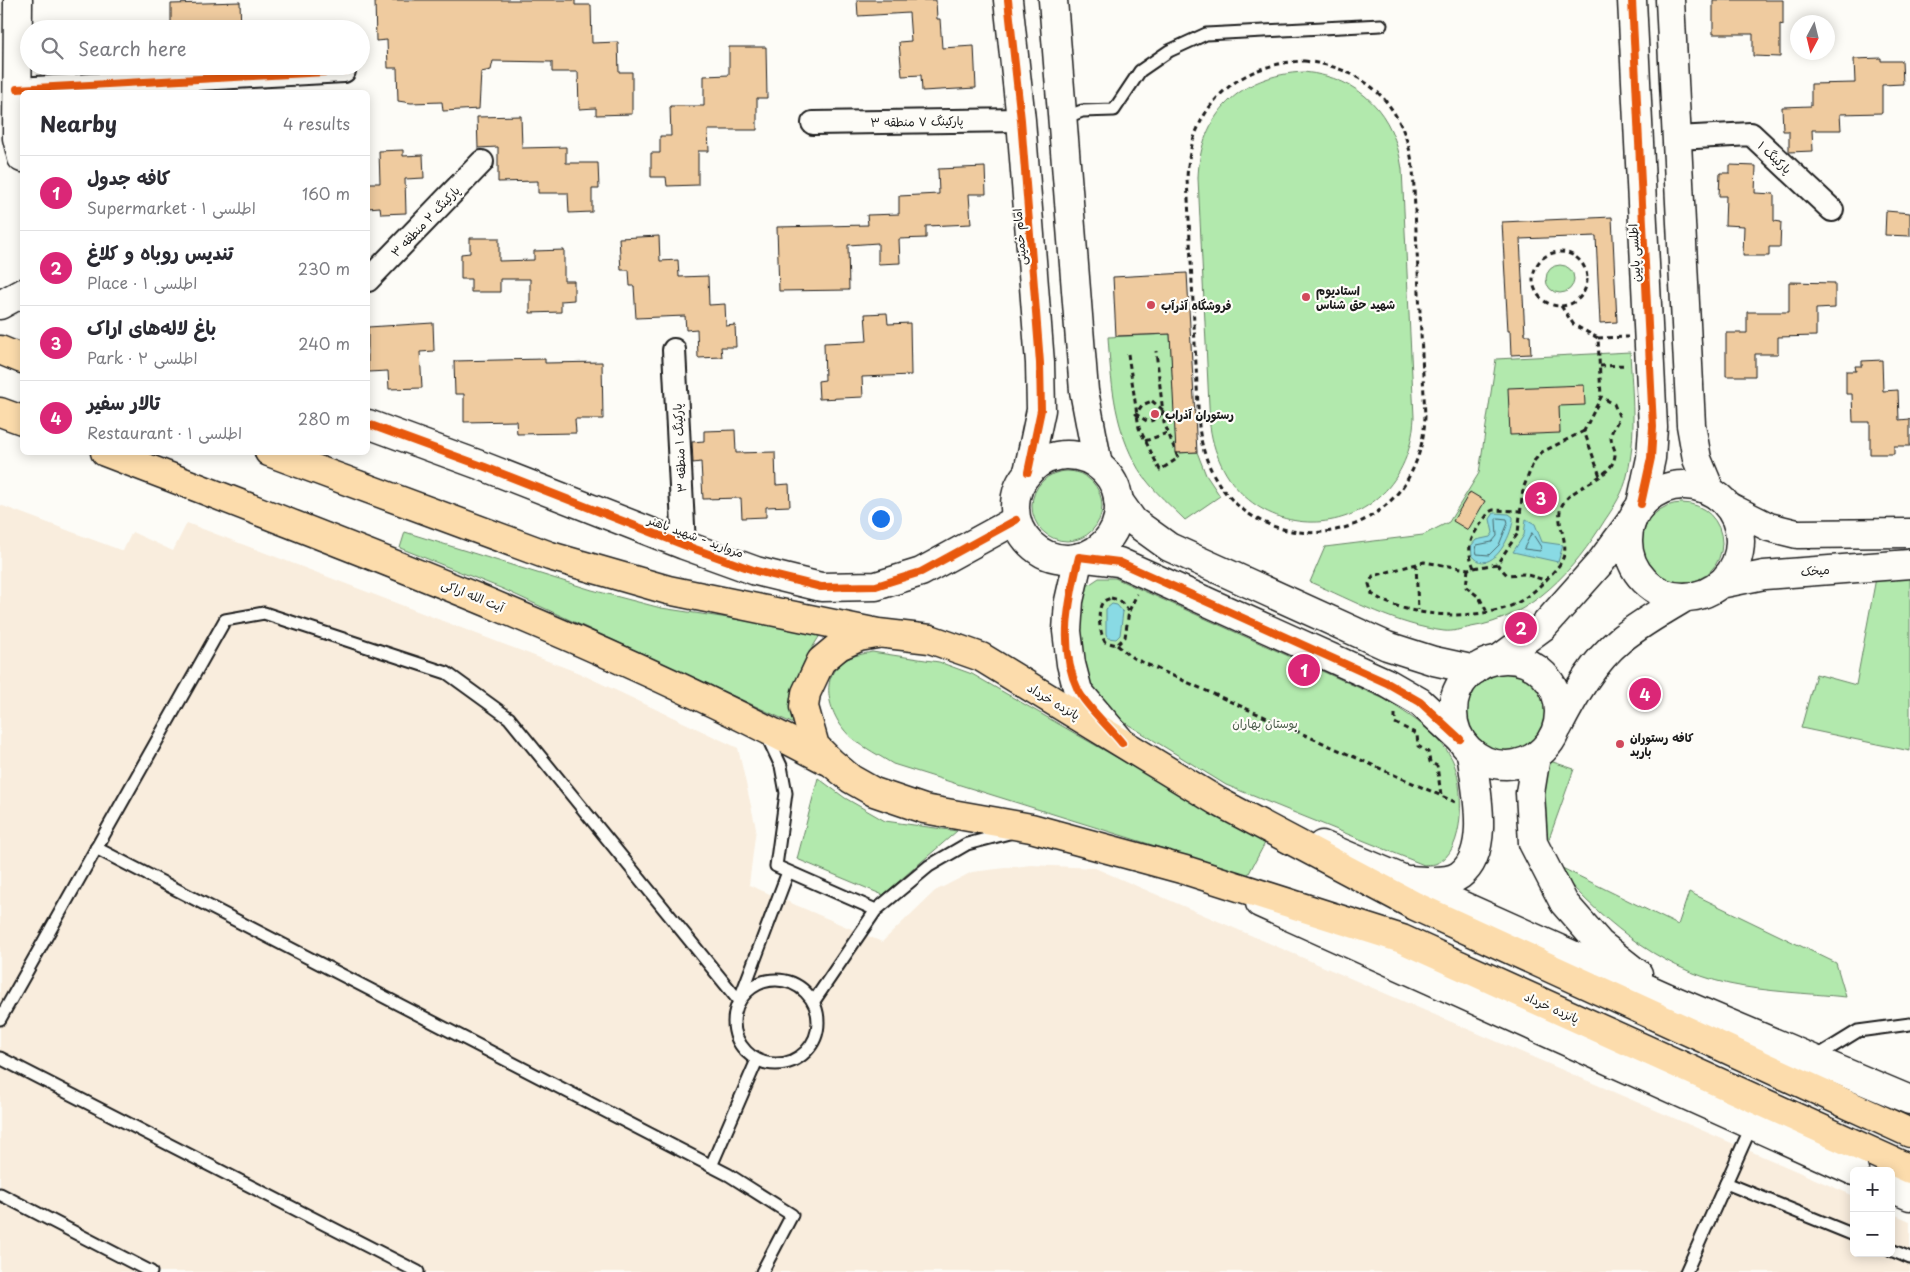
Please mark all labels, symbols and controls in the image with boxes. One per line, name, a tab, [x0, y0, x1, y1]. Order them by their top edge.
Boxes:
north arrow	[1790, 15, 1835, 60]
search box	[20, 20, 370, 75]
icon: search	[38, 34, 66, 62]
text: Search here	[78, 34, 187, 62]
text: Nearby	[40, 107, 117, 139]
text: 4 results	[283, 111, 350, 135]
street label: پارکینگ ۷ منطقه ۳	[870, 111, 964, 131]
street label: پارکینگ ۱	[1754, 136, 1796, 178]
text: کافه جدول	[87, 163, 170, 191]
text: 1	[52, 181, 60, 205]
text: 160 m	[302, 181, 350, 205]
street label: پارکینگ ۲ منطقه ۳	[386, 181, 464, 261]
text: Supermarket · اطلسی ۱	[87, 195, 256, 219]
street label: امام خمینی	[1008, 208, 1031, 266]
street label: اطلسی پایین	[1623, 223, 1645, 283]
text: تندیس روباه و کلاغ	[87, 238, 233, 266]
text: 2	[50, 256, 62, 280]
text: 230 m	[298, 256, 350, 280]
text: Place · اطلسی ۱	[87, 270, 197, 294]
place label: استادیوم شهید حق شناس	[1316, 281, 1395, 313]
marker: استادیوم شهید حق شناس	[1300, 291, 1312, 303]
place label: فروشگاه آذرآب	[1161, 296, 1232, 314]
marker: فروشگاه آذرآب	[1145, 299, 1157, 311]
text: باغ لاله‌های اراک	[87, 313, 216, 341]
text: 3	[51, 331, 61, 355]
text: 240 m	[298, 331, 350, 355]
text: Park · اطلسی ۲	[87, 345, 197, 369]
text: تالار سفیر	[87, 388, 160, 416]
street label: پارکینگ ۱ منطقه ۳	[668, 403, 690, 493]
place label: رستوران آذراب	[1165, 405, 1234, 423]
text: 4	[51, 406, 61, 430]
text: 280 m	[298, 406, 350, 430]
marker: رستوران آذراب	[1149, 408, 1161, 420]
text: Restaurant · اطلسی ۱	[87, 420, 242, 444]
pin: 3	[1525, 479, 1557, 517]
your location	[868, 506, 894, 532]
street label: مروارید - شهید باهنر	[645, 510, 746, 562]
street label: میخک	[1800, 560, 1830, 580]
street label: آیت الله اراکی	[439, 574, 508, 616]
pin: 2	[1505, 609, 1537, 647]
pin: 1	[1288, 651, 1320, 689]
pin: 4	[1629, 675, 1661, 713]
street label: پانزده خرداد	[1024, 678, 1084, 724]
park label: بوستان بهاران	[1232, 714, 1298, 732]
place label: کافه رستوران باربد	[1630, 728, 1694, 760]
marker: کافه رستوران باربد	[1614, 738, 1626, 750]
street label: پانزده خرداد	[1522, 987, 1582, 1027]
map controls	[1850, 1167, 1895, 1257]
button: +	[1850, 1167, 1895, 1212]
button: −	[1850, 1212, 1895, 1257]

